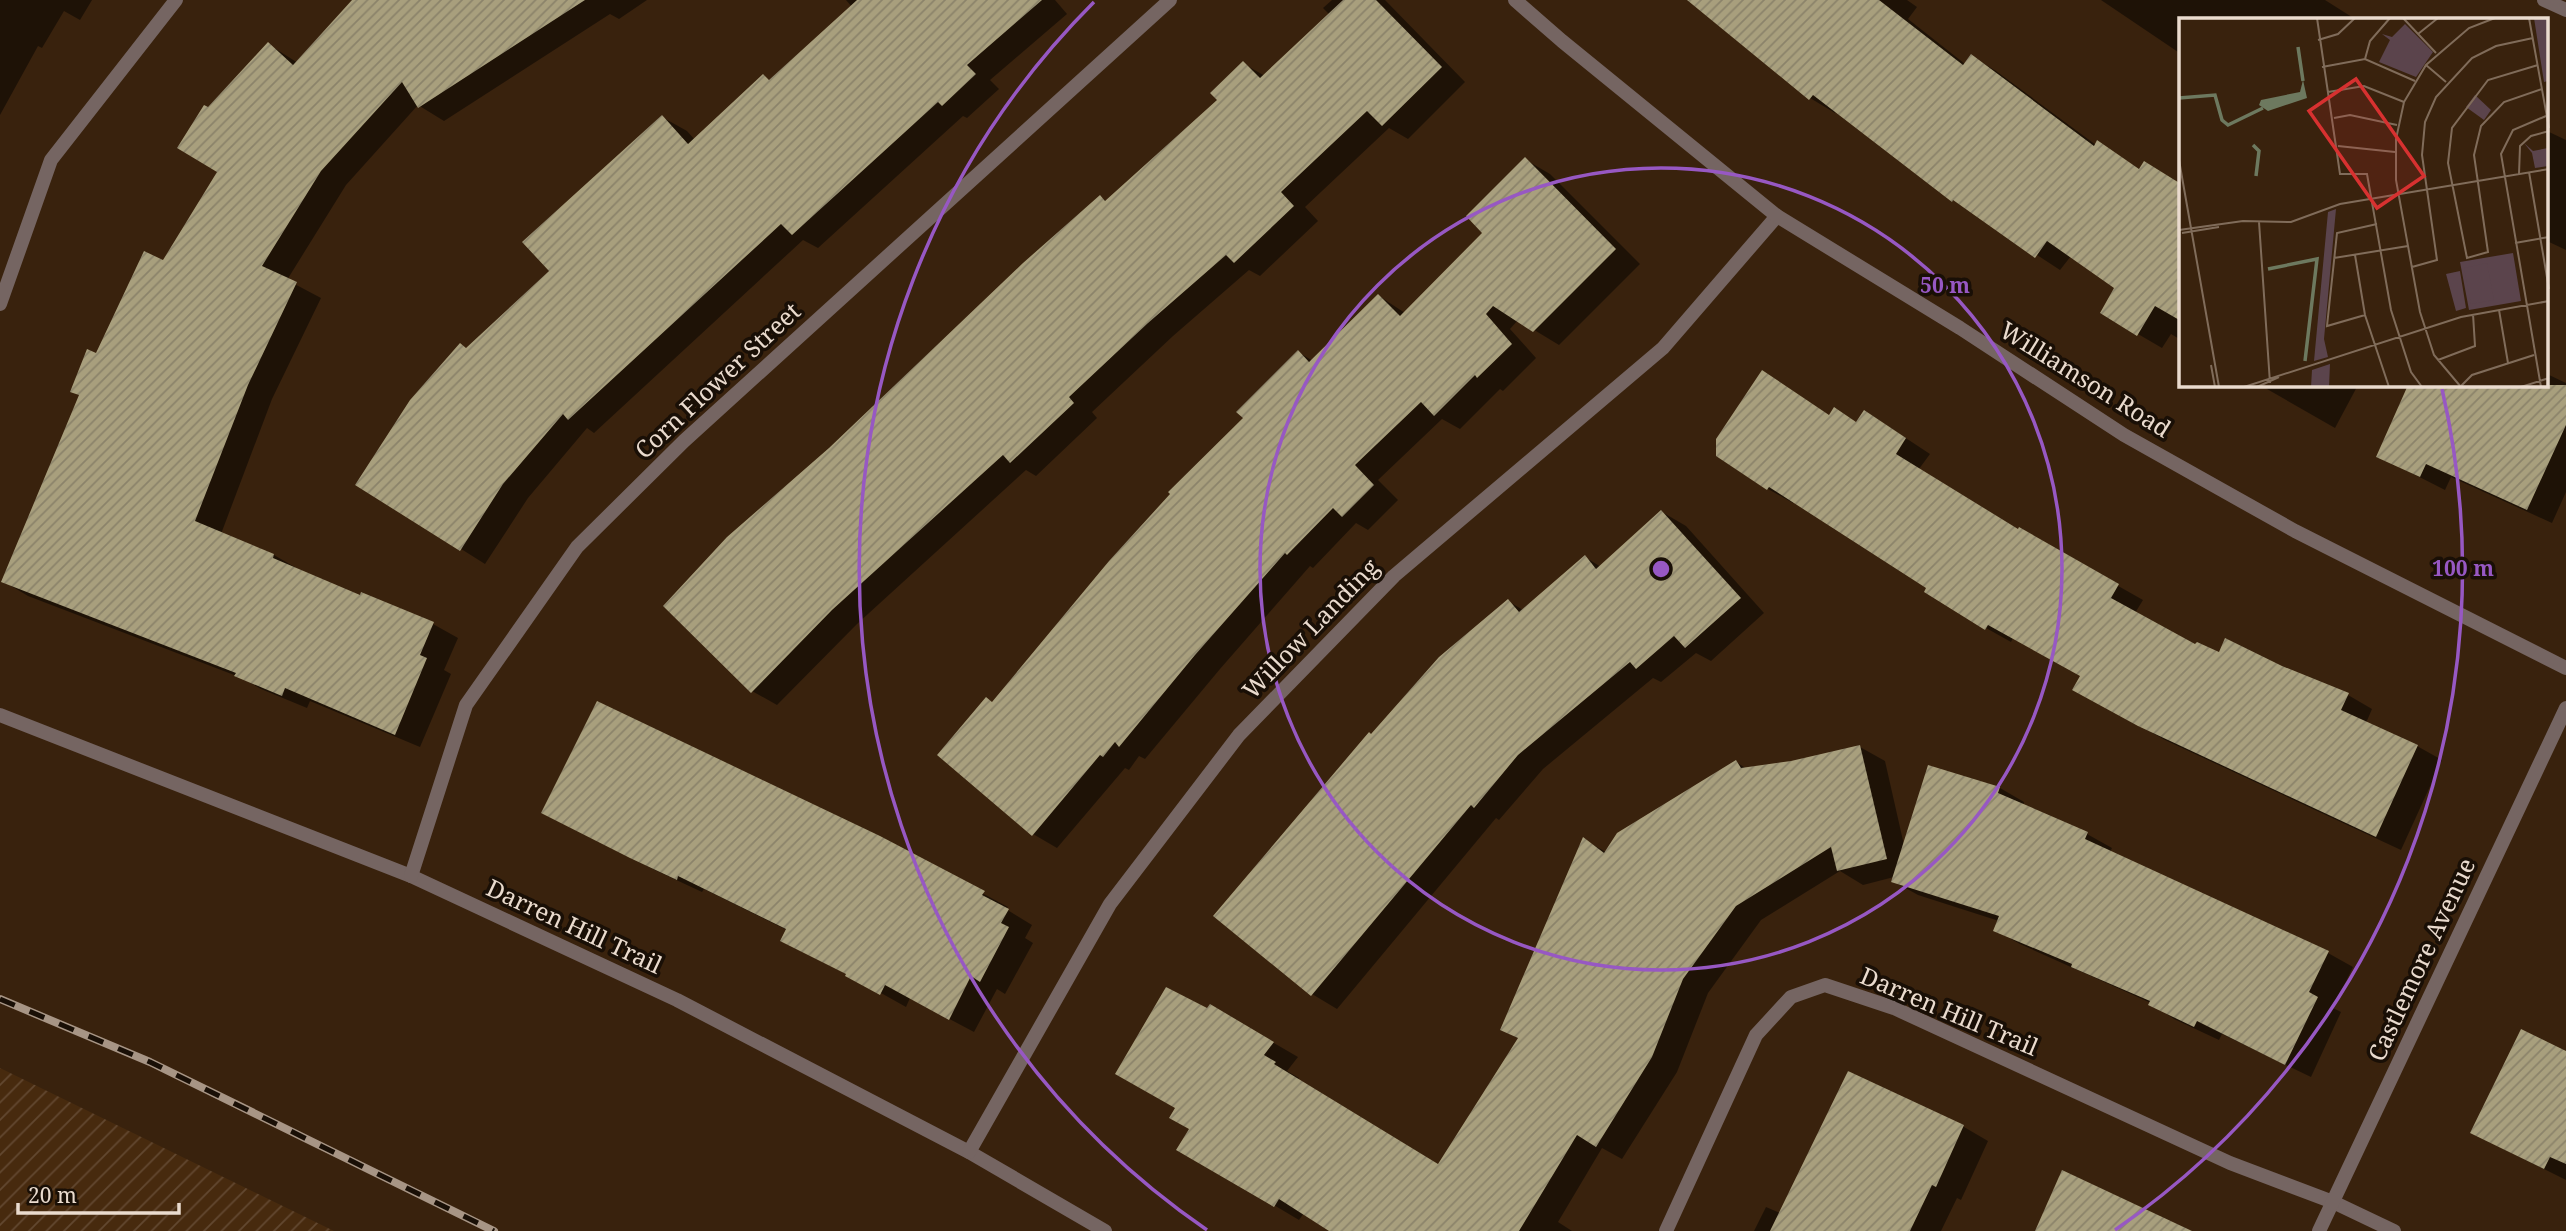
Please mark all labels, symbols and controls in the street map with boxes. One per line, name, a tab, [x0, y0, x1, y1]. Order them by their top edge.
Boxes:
inset map	[2179, 18, 2548, 387]
text: 50 m	[1920, 271, 1970, 299]
street label: Corn Flower Street	[627, 294, 807, 465]
street label: Williamson Road	[1994, 313, 2178, 445]
street label: Willow Landing	[1234, 551, 1385, 705]
text: 100 m	[2432, 554, 2494, 582]
centre of rings	[1649, 557, 1673, 581]
street label: Castlemore Avenue	[2359, 852, 2482, 1066]
street label: Darren Hill Trail	[481, 871, 668, 981]
street label: Darren Hill Trail	[1856, 958, 2044, 1063]
scale bar	[18, 1172, 178, 1216]
text: 20 m	[28, 1181, 77, 1209]

